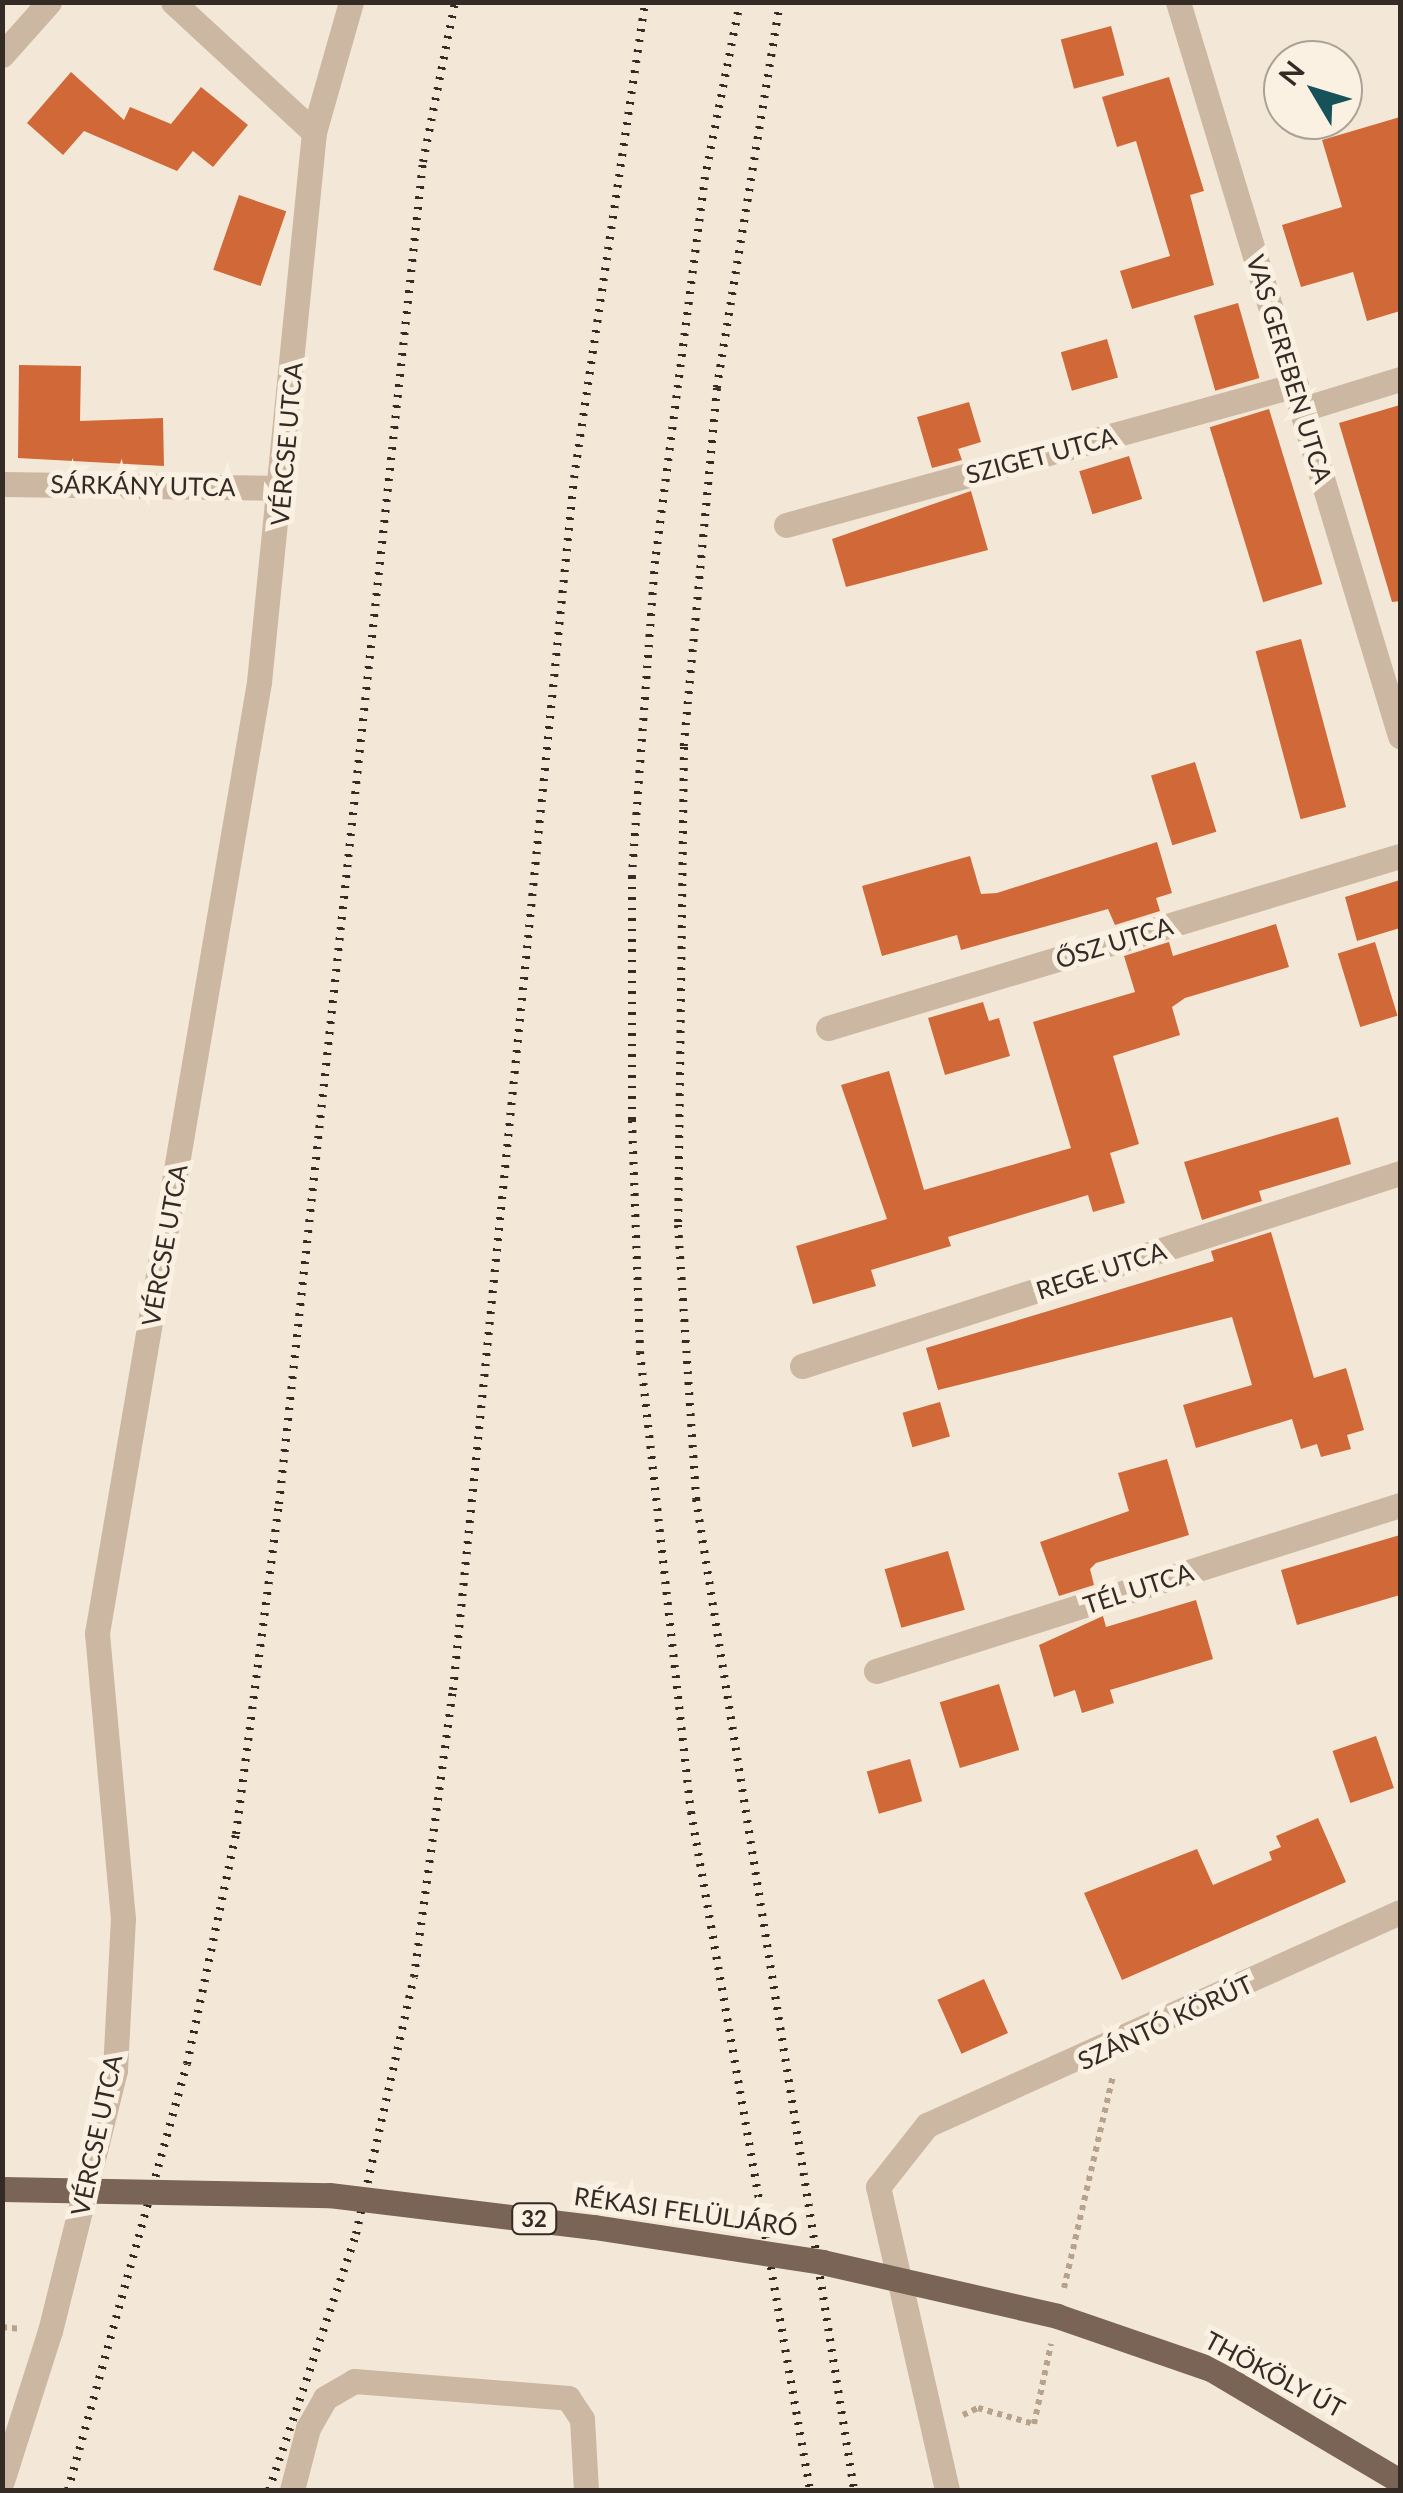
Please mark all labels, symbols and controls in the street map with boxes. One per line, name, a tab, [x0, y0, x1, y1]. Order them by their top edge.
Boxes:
north arrow	[1263, 40, 1363, 140]
text: N	[1271, 54, 1311, 92]
street label: VAS GEREBEN UTCA	[1241, 251, 1339, 487]
street label: VÉRCSE UTCA	[264, 361, 308, 527]
street label: SZIGET UTCA	[962, 420, 1120, 490]
street label: SÁRKÁNY UTCA	[50, 468, 236, 502]
street label: ŐSZ UTCA	[1052, 910, 1176, 974]
street label: VÉRCSE UTCA	[135, 1162, 193, 1328]
street label: REGE UTCA	[1032, 1235, 1170, 1305]
street label: TÉL UTCA	[1079, 1556, 1197, 1620]
street label: SZÁNTÓ KÖRÚT	[1073, 1968, 1257, 2076]
street label: VÉRCSE UTCA	[64, 2052, 128, 2218]
street label: RÉKASI FELÜLJÁRÓ	[572, 2180, 800, 2242]
road number: 32	[509, 2202, 559, 2236]
street label: THÖKÖLY ÚT	[1200, 2324, 1350, 2424]

